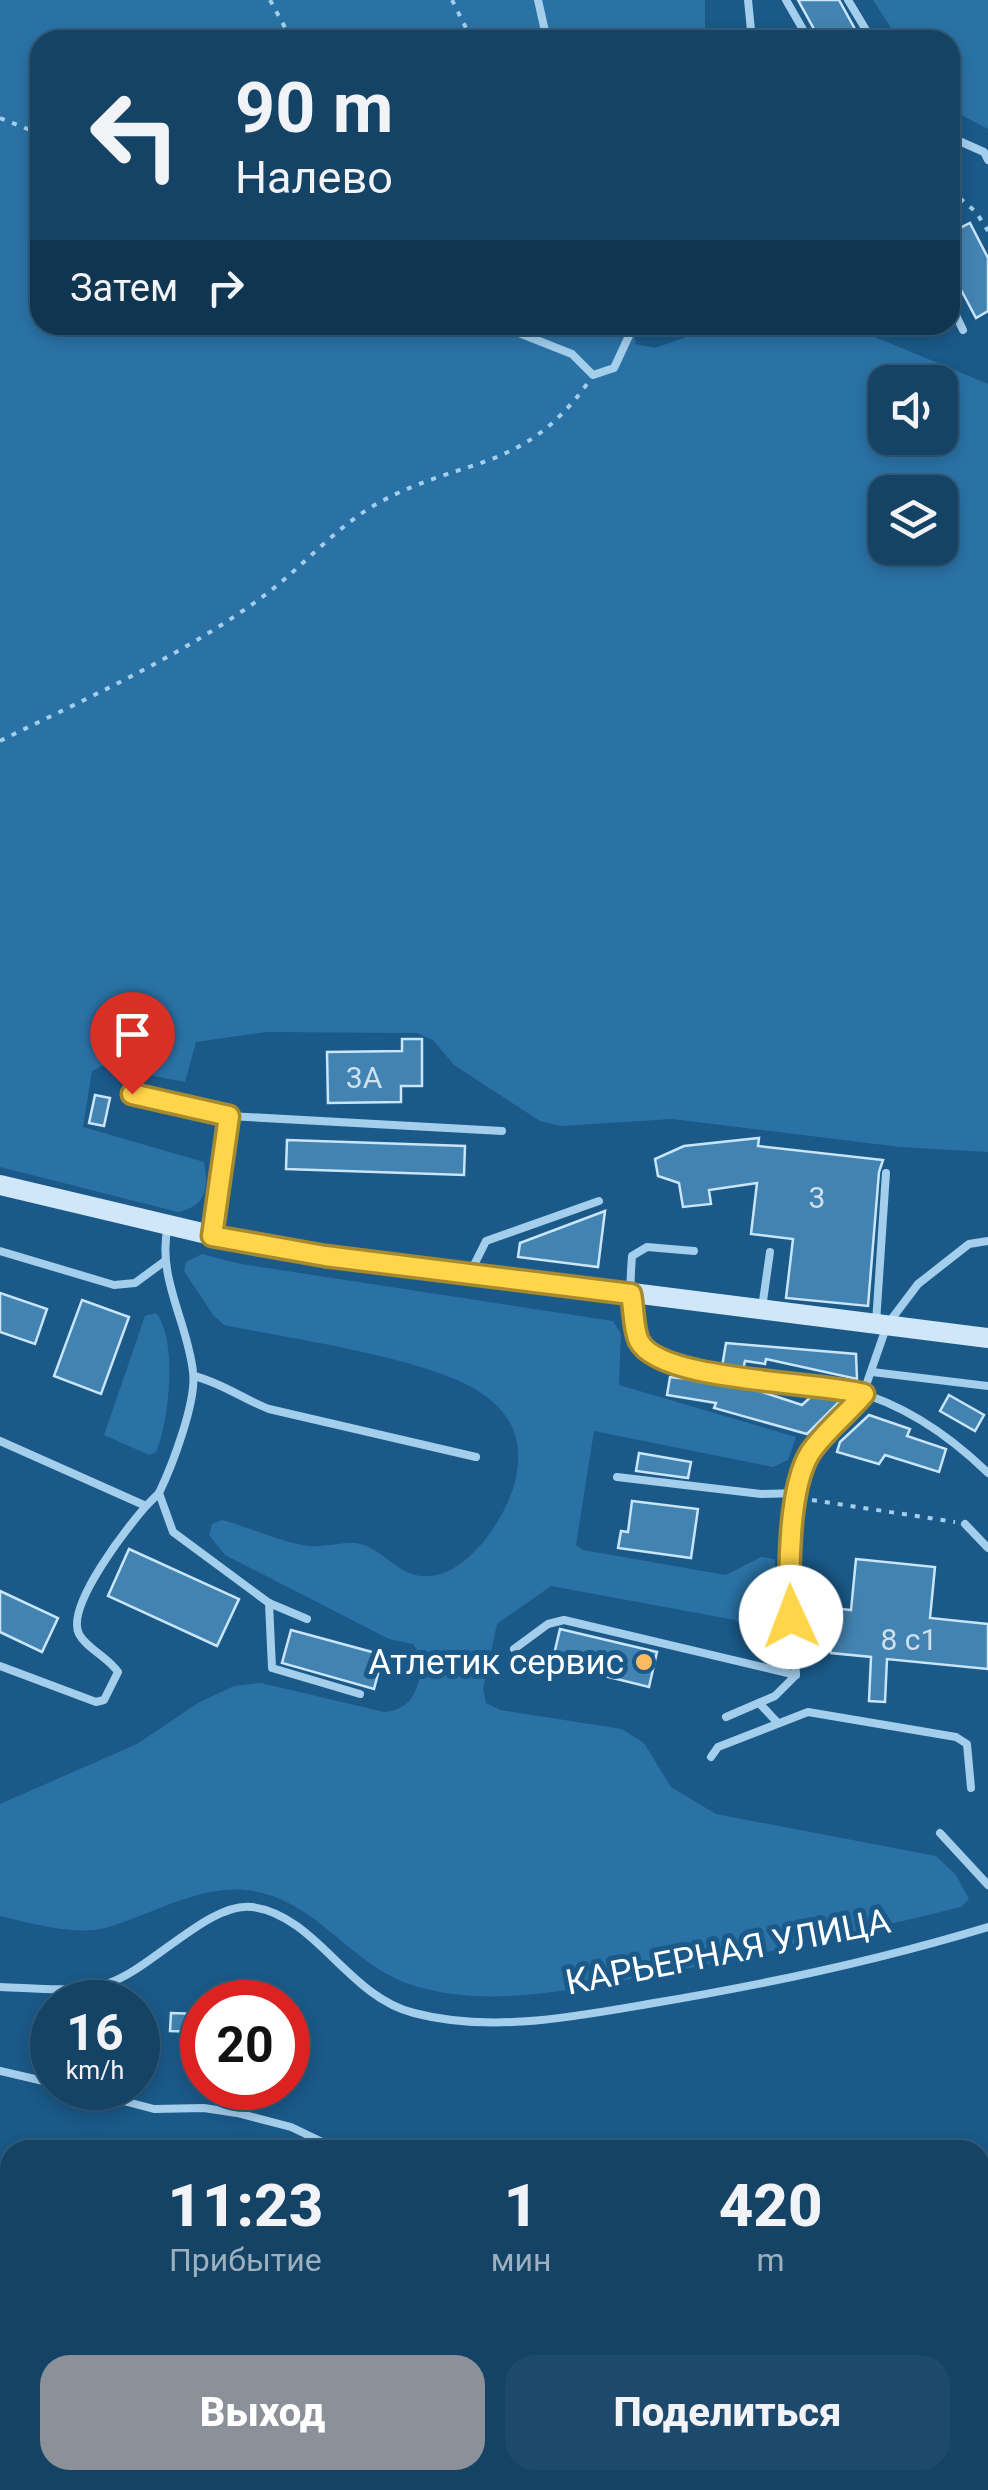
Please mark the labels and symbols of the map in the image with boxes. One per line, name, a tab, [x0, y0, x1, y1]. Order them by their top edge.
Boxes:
pin	[90, 992, 175, 1095]
house number: 3А	[346, 1060, 383, 1095]
house number: 3	[809, 1180, 825, 1215]
position arrow	[739, 1565, 843, 1669]
house number: 8 с1	[881, 1622, 937, 1657]
place label: Атлетик сервис	[368, 1642, 624, 1683]
marker: Атлетик сервис	[633, 1651, 655, 1673]
street label: КАРЬЕРНАЯ УЛИЦА	[562, 1900, 894, 2004]
speed limit sign: 20	[180, 1980, 310, 2110]

